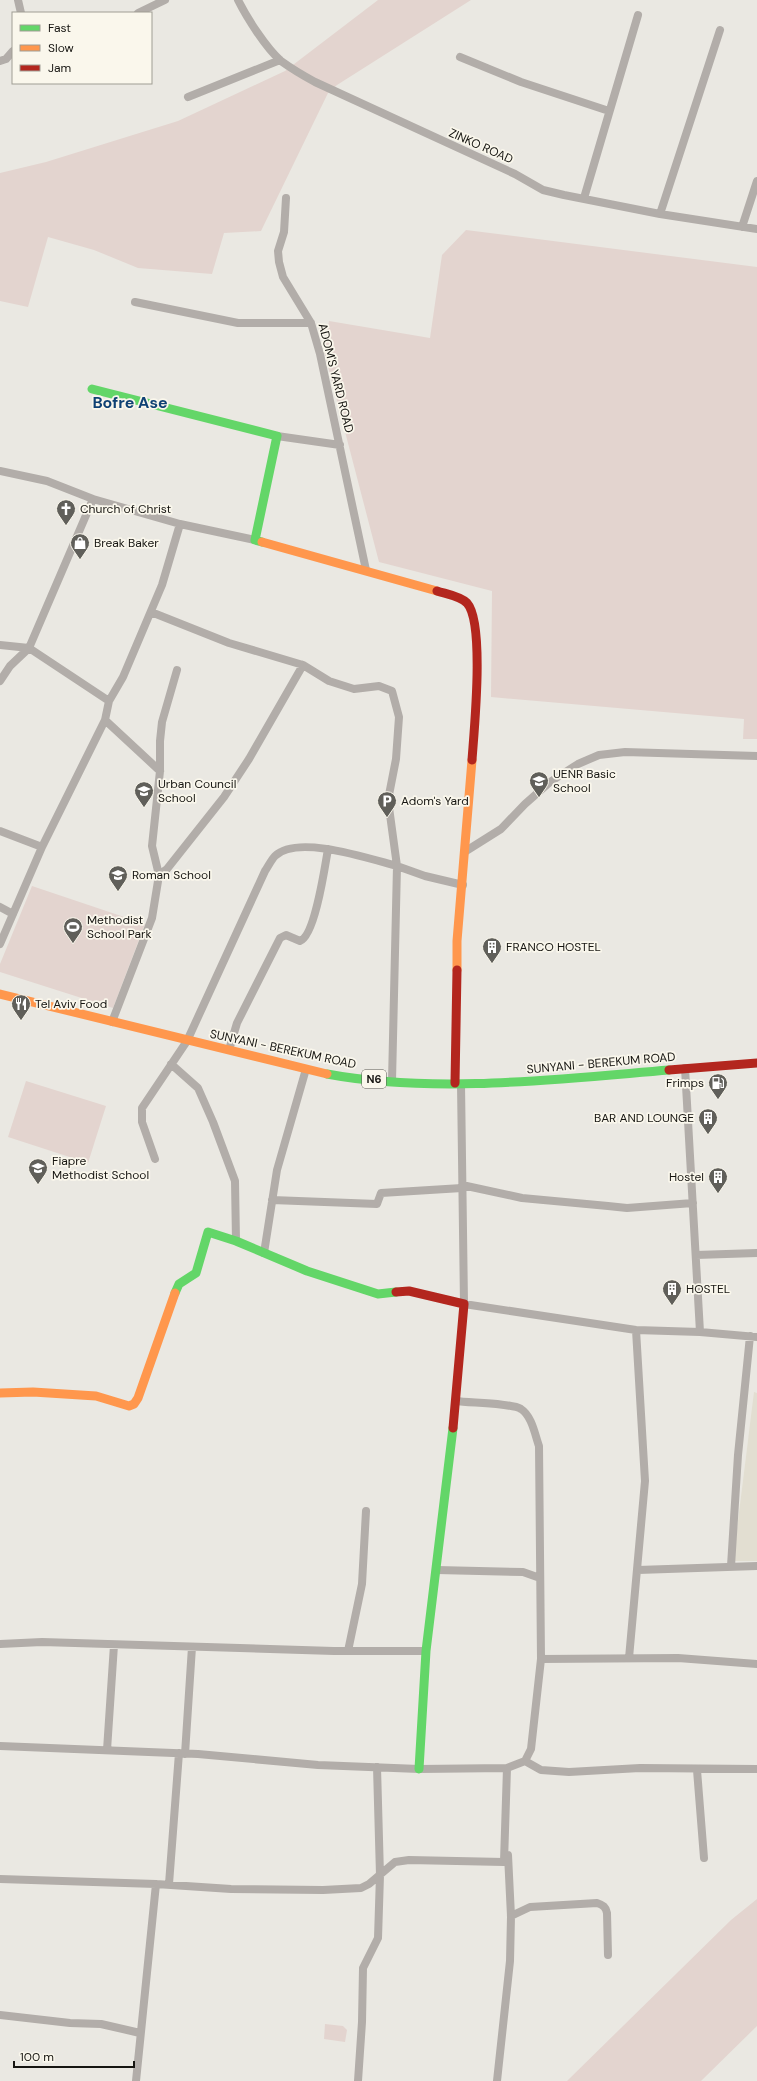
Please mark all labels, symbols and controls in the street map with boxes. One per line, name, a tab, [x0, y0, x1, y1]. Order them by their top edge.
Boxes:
legend	[12, 12, 152, 84]
text: Fast	[48, 20, 71, 36]
text: Slow	[48, 40, 74, 56]
text: Jam	[48, 60, 71, 76]
street label: ZINKO ROAD	[446, 125, 516, 167]
street label: ADOM'S YARD ROAD	[315, 322, 357, 434]
district label: Bofre Ase	[92, 392, 168, 413]
church icon: Church of Christ	[55, 498, 77, 526]
place label: Church of Christ	[80, 501, 172, 517]
shop icon: Break Baker	[69, 532, 91, 560]
place label: Break Baker	[94, 535, 159, 551]
place label: UENR Basic School	[553, 766, 616, 796]
school or university icon: UENR Basic School	[528, 770, 550, 798]
place label: Urban Council School	[158, 776, 236, 806]
school or university icon: Urban Council School	[133, 780, 155, 808]
parking icon: Adom's Yard	[376, 790, 398, 818]
place label: Adom's Yard	[401, 793, 469, 809]
school or university icon: Roman School	[107, 864, 129, 892]
place label: Roman School	[132, 867, 211, 883]
place label: Methodist School Park	[87, 912, 152, 942]
sports icon: Methodist School Park	[62, 916, 84, 944]
building icon: FRANCO HOSTEL	[481, 936, 503, 964]
place label: FRANCO HOSTEL	[506, 939, 601, 955]
restaurant icon: Tel Aviv Food	[10, 993, 32, 1021]
place label: Tel Aviv Food	[35, 996, 107, 1012]
street label: SUNYANI - BEREKUM ROAD	[208, 1026, 358, 1072]
street label: SUNYANI - BEREKUM ROAD	[526, 1049, 676, 1077]
road number: N6	[362, 1070, 386, 1088]
fuel station icon: Frimps	[707, 1072, 729, 1100]
place label: Frimps	[666, 1075, 704, 1091]
building icon: BAR AND LOUNGE	[697, 1107, 719, 1135]
place label: BAR AND LOUNGE	[594, 1110, 694, 1126]
place label: Fiapre Methodist School	[52, 1153, 149, 1183]
school or university icon: Fiapre Methodist School	[27, 1157, 49, 1185]
building icon: Hostel	[707, 1166, 729, 1194]
place label: Hostel	[669, 1169, 704, 1185]
building icon: HOSTEL	[661, 1278, 683, 1306]
place label: HOSTEL	[686, 1281, 730, 1297]
scale bar	[14, 2043, 134, 2069]
text: 100 m	[20, 2049, 54, 2065]

